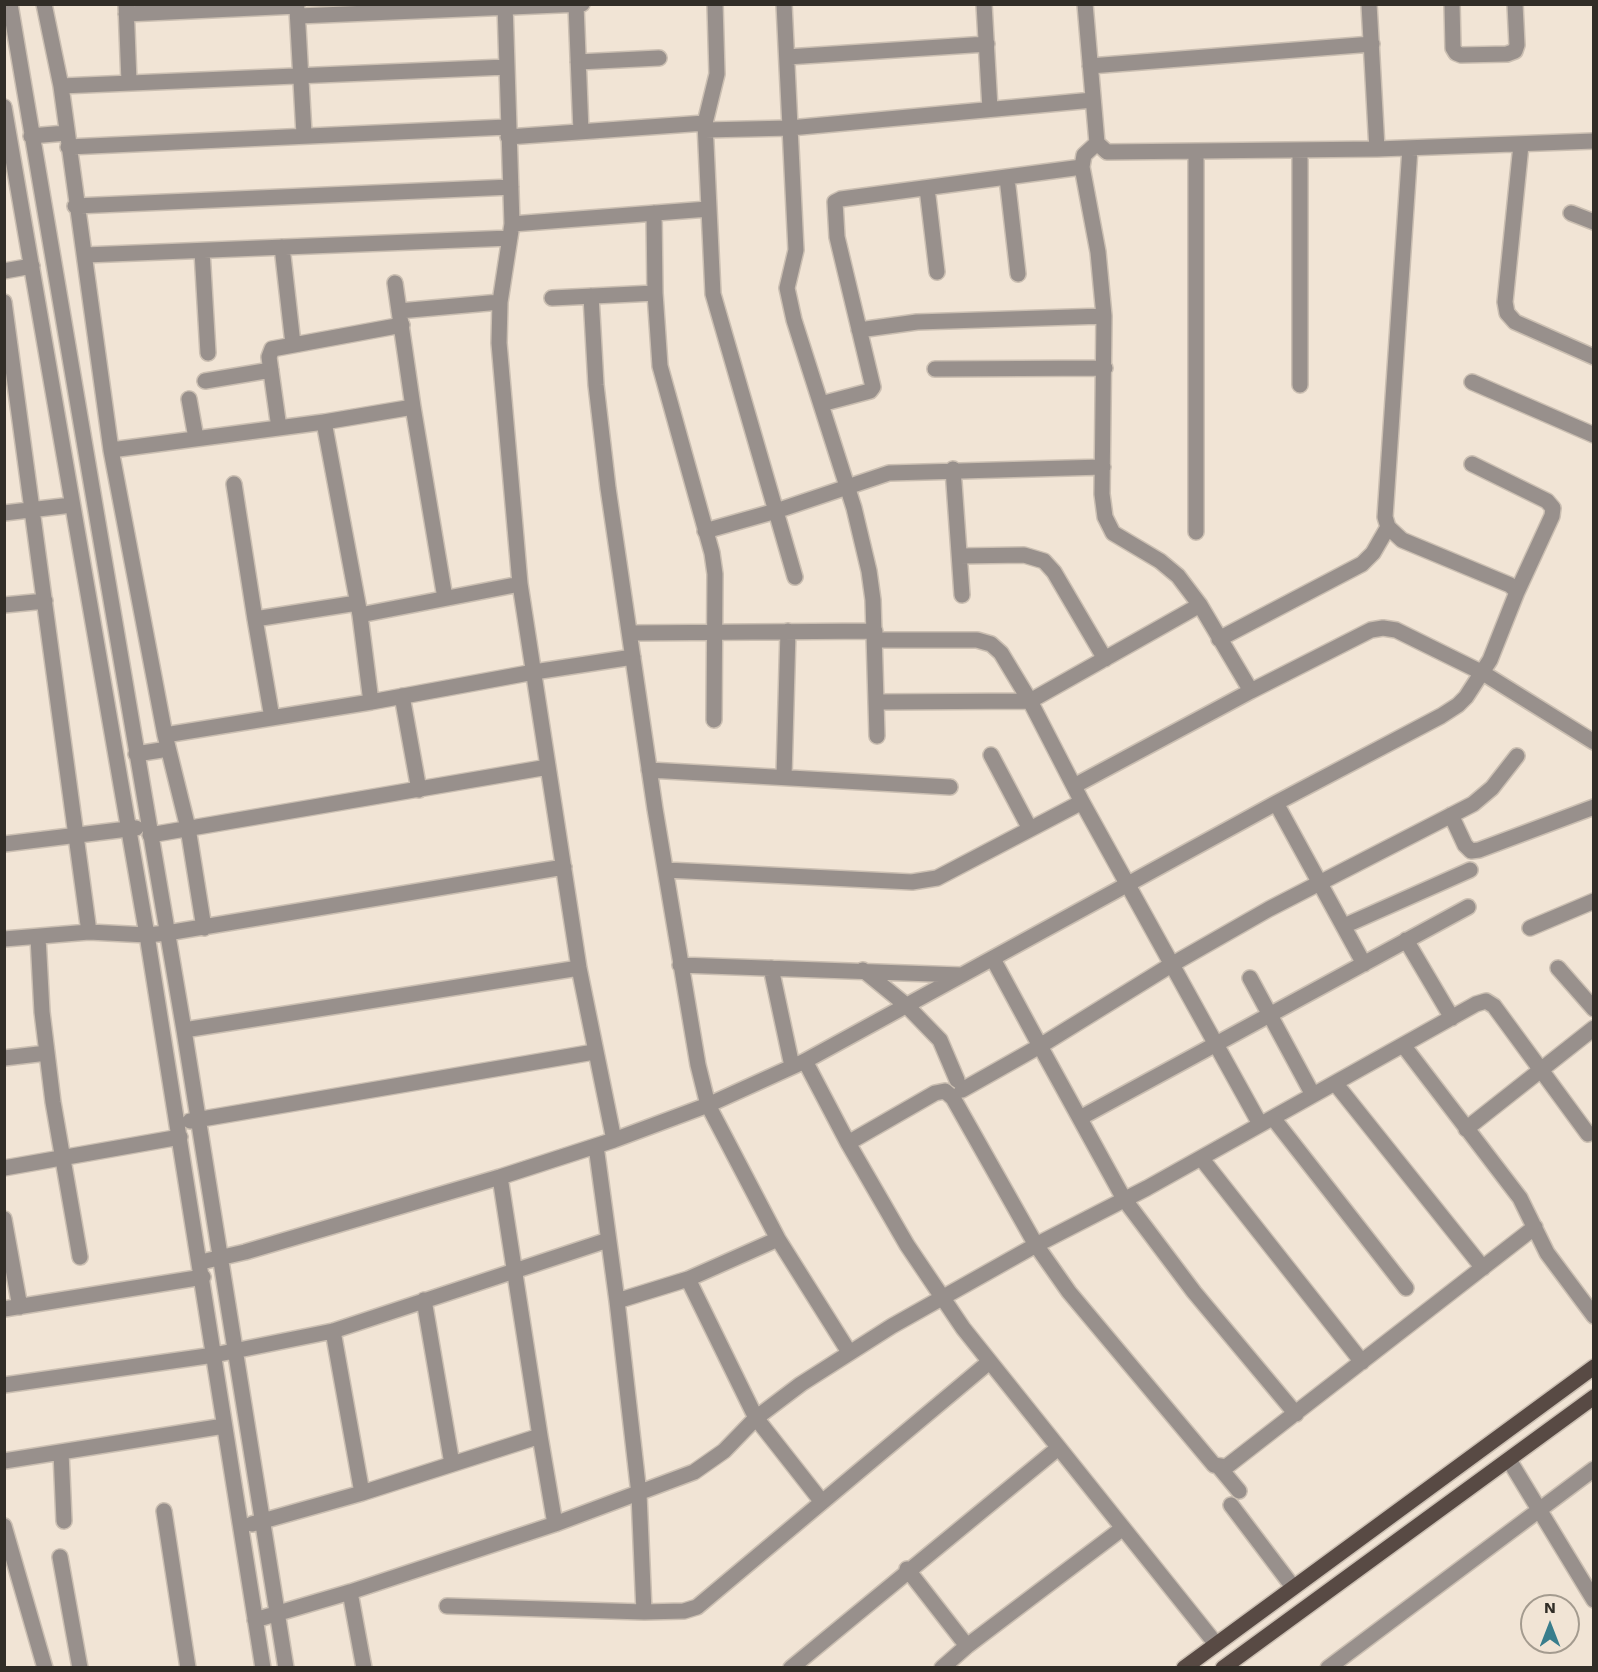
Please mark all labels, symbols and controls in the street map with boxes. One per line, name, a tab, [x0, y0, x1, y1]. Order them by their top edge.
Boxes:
north arrow	[1520, 1594, 1580, 1654]
text: N	[1544, 1598, 1556, 1617]

